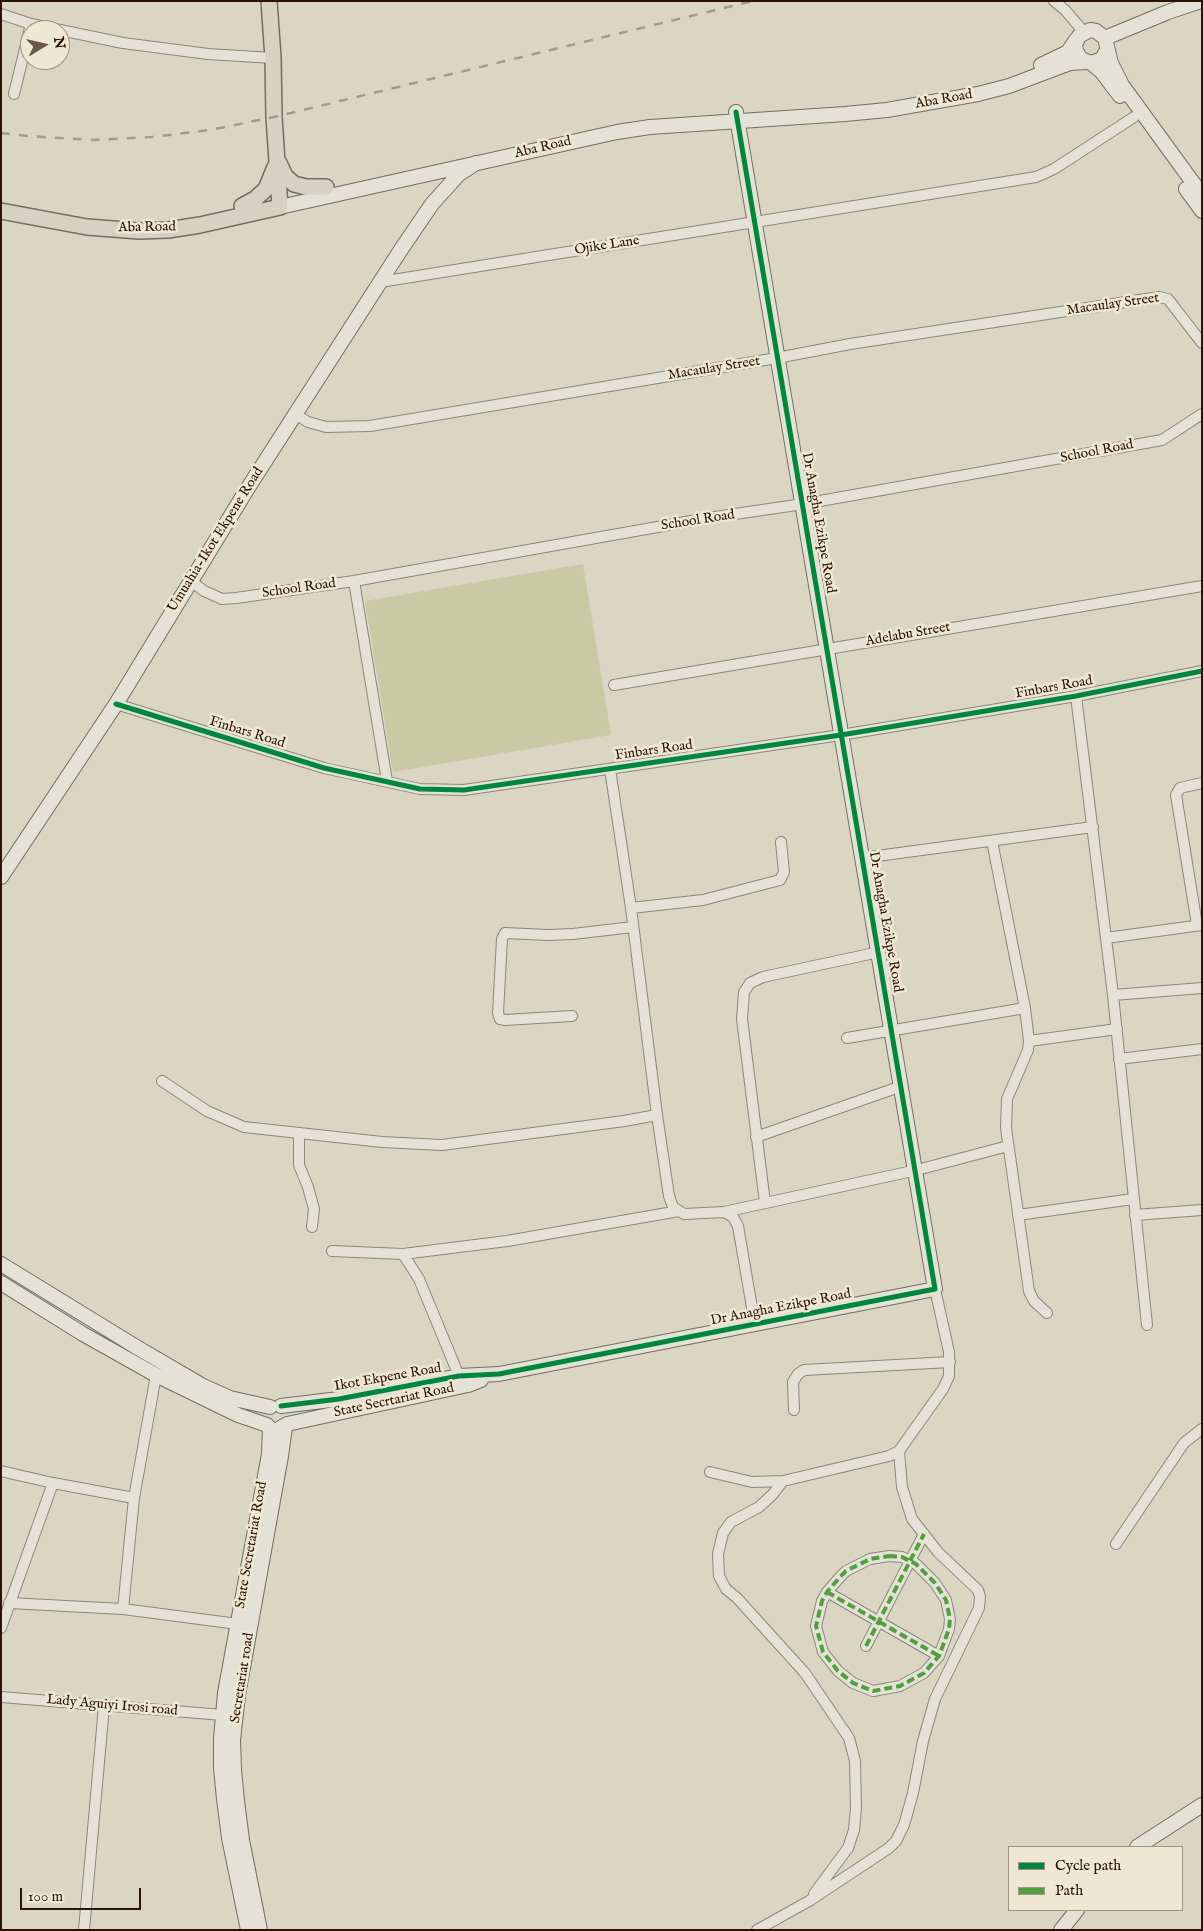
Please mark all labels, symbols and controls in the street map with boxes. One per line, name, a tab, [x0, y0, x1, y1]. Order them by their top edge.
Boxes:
north arrow	[20, 20, 70, 70]
text: N	[49, 35, 69, 50]
street label: Aba Road	[914, 87, 974, 113]
street label: Aba Road	[513, 133, 573, 163]
street label: Aba Road	[118, 219, 176, 237]
street label: Ojike Lane	[573, 233, 641, 259]
street label: Macaulay Street	[1066, 290, 1160, 320]
street label: Macaulay Street	[667, 353, 761, 385]
street label: School Road	[1059, 437, 1135, 467]
street label: Dr Anagha Ezikpe Road	[797, 451, 839, 595]
street label: Umuahia-Ikot Ekpene Road	[164, 464, 268, 616]
street label: School Road	[660, 507, 736, 535]
street label: School Road	[261, 576, 337, 602]
street label: Adelabu Street	[864, 619, 952, 651]
street label: Finbars Road	[1014, 673, 1094, 703]
street label: Finbars Road	[207, 714, 287, 752]
street label: Finbars Road	[614, 737, 694, 765]
street label: Dr Anagha Ezikpe Road	[864, 850, 906, 994]
street label: Dr Anagha Ezikpe Road	[709, 1286, 853, 1330]
street label: Ikot Ekpene Road	[333, 1360, 443, 1396]
street label: State Secrtariat Road	[332, 1380, 456, 1422]
street label: State Secretariat Road	[233, 1480, 271, 1610]
street label: Secretariat road	[228, 1632, 258, 1724]
street label: Lady Aguiyi Irosi road	[46, 1692, 178, 1720]
legend	[1008, 1846, 1183, 1911]
text: Cycle path	[1055, 1856, 1121, 1875]
scale bar	[22, 1878, 144, 1910]
text: Path	[1055, 1881, 1083, 1900]
text: 100 m	[28, 1887, 63, 1906]

